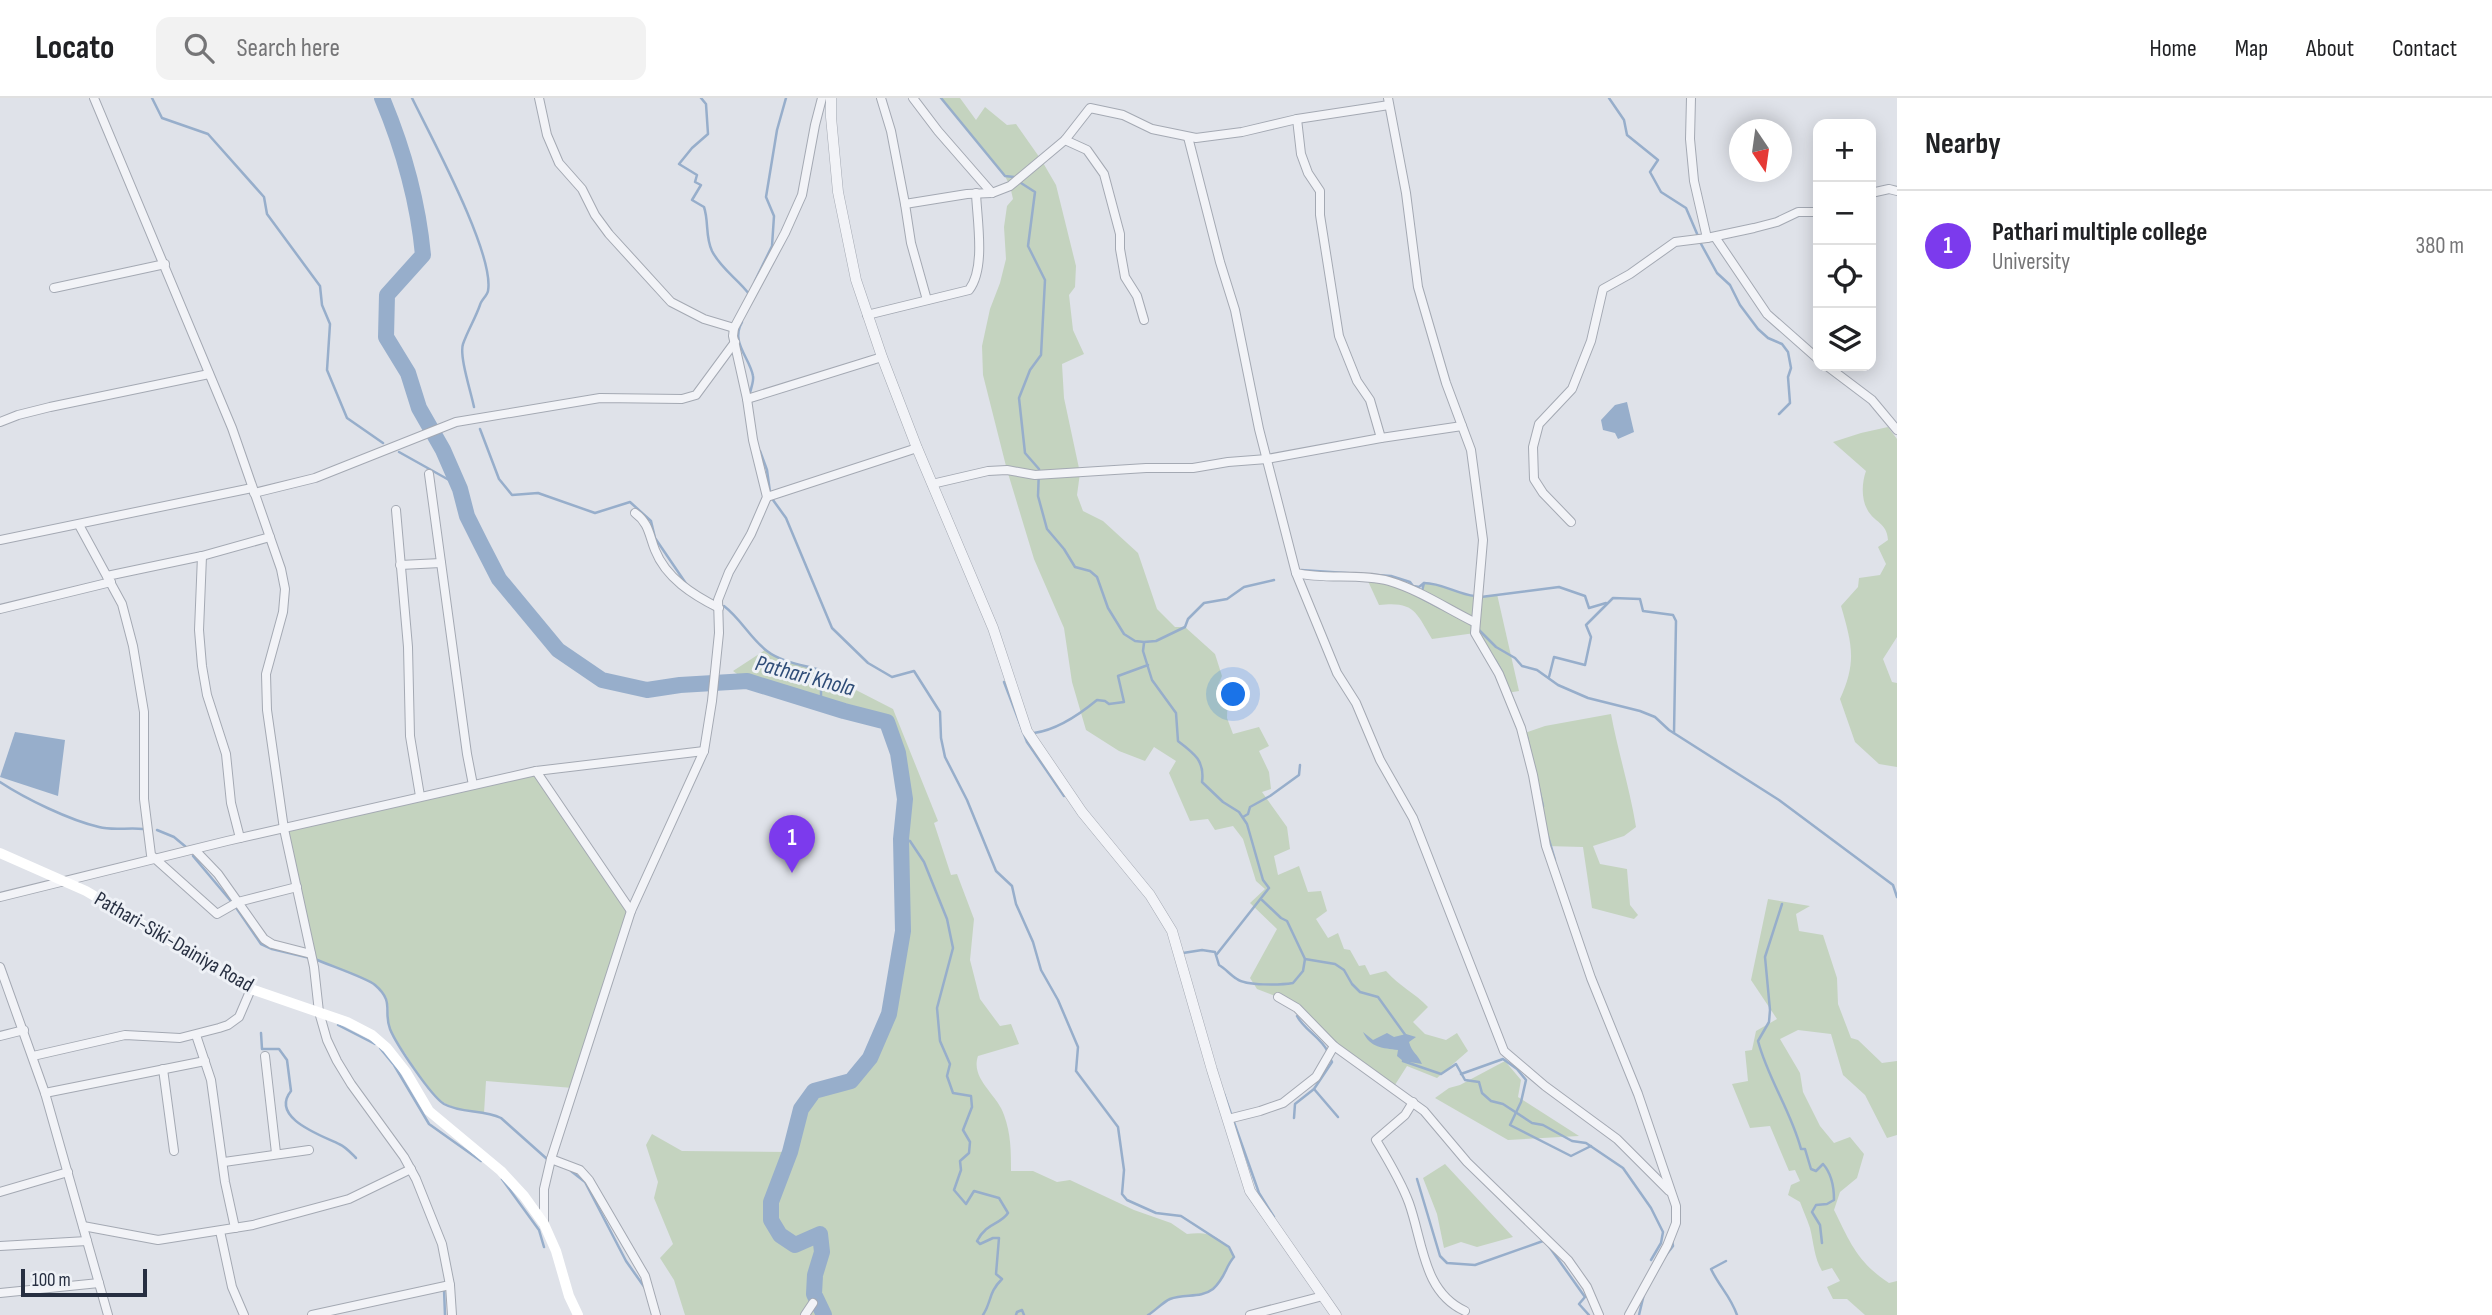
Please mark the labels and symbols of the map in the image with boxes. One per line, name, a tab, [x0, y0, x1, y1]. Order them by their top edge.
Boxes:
north arrow	[1729, 119, 1792, 182]
water label: Pathari Khola	[752, 649, 858, 703]
your location	[1216, 677, 1250, 711]
pin: 1	[769, 815, 815, 873]
street label: Pathari-Siki-Dainiya Road	[90, 886, 258, 998]
scale bar	[21, 1266, 147, 1298]

